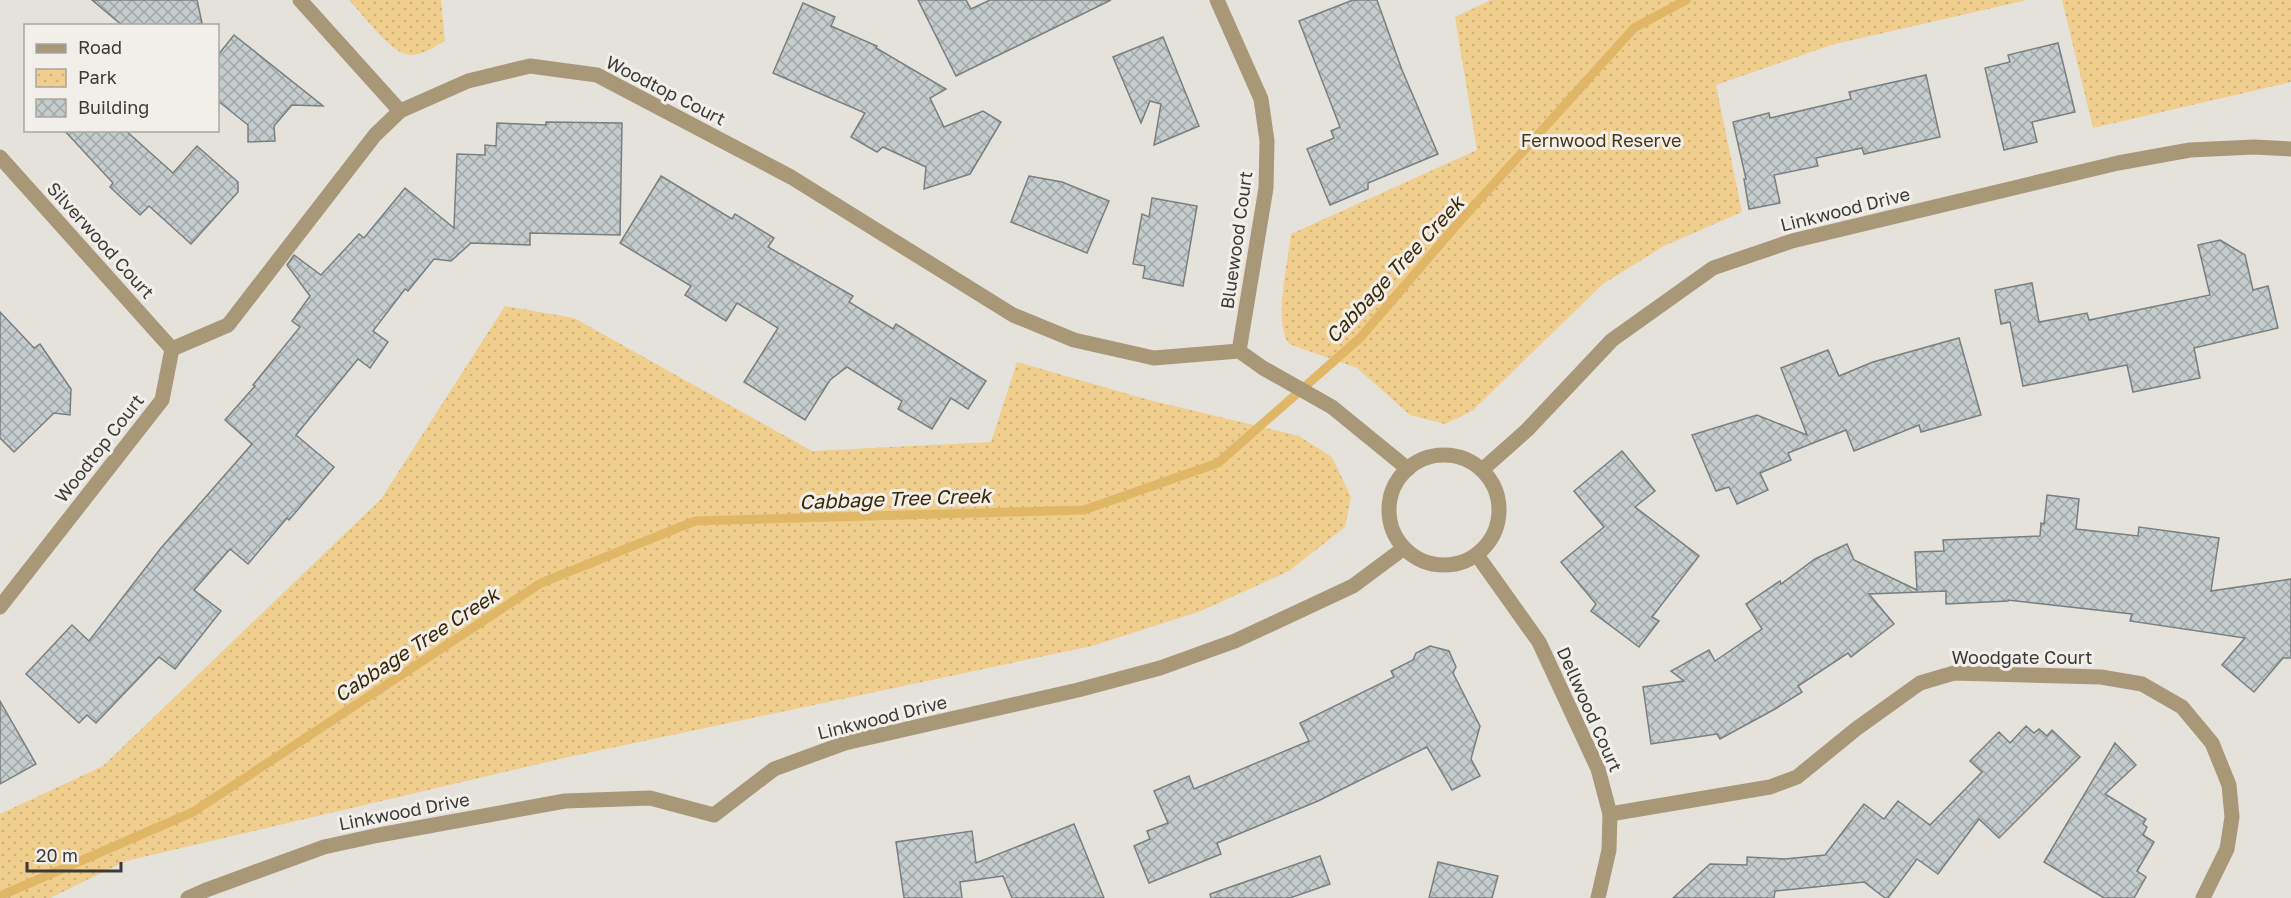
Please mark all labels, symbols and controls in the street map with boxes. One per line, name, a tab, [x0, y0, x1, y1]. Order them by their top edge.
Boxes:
legend	[24, 24, 219, 132]
text: Road	[78, 36, 122, 58]
street label: Woodtop Court	[603, 50, 729, 130]
text: Park	[78, 66, 117, 88]
text: Building	[78, 96, 149, 118]
park label: Fernwood Reserve	[1521, 129, 1681, 151]
street label: Bluewood Court	[1215, 170, 1257, 310]
street label: Silverwood Court	[43, 177, 159, 303]
street label: Linkwood Drive	[1778, 182, 1912, 236]
water label: Cabbage Tree Creek	[1320, 189, 1471, 348]
street label: Woodtop Court	[50, 389, 148, 507]
water label: Cabbage Tree Creek	[799, 483, 994, 514]
water label: Cabbage Tree Creek	[329, 580, 506, 707]
street label: Dellwood Court	[1553, 643, 1627, 775]
street label: Woodgate Court	[1952, 646, 2092, 668]
street label: Linkwood Drive	[815, 690, 949, 744]
street label: Linkwood Drive	[337, 788, 471, 834]
scale bar	[27, 835, 122, 873]
text: 20 m	[36, 844, 78, 866]

